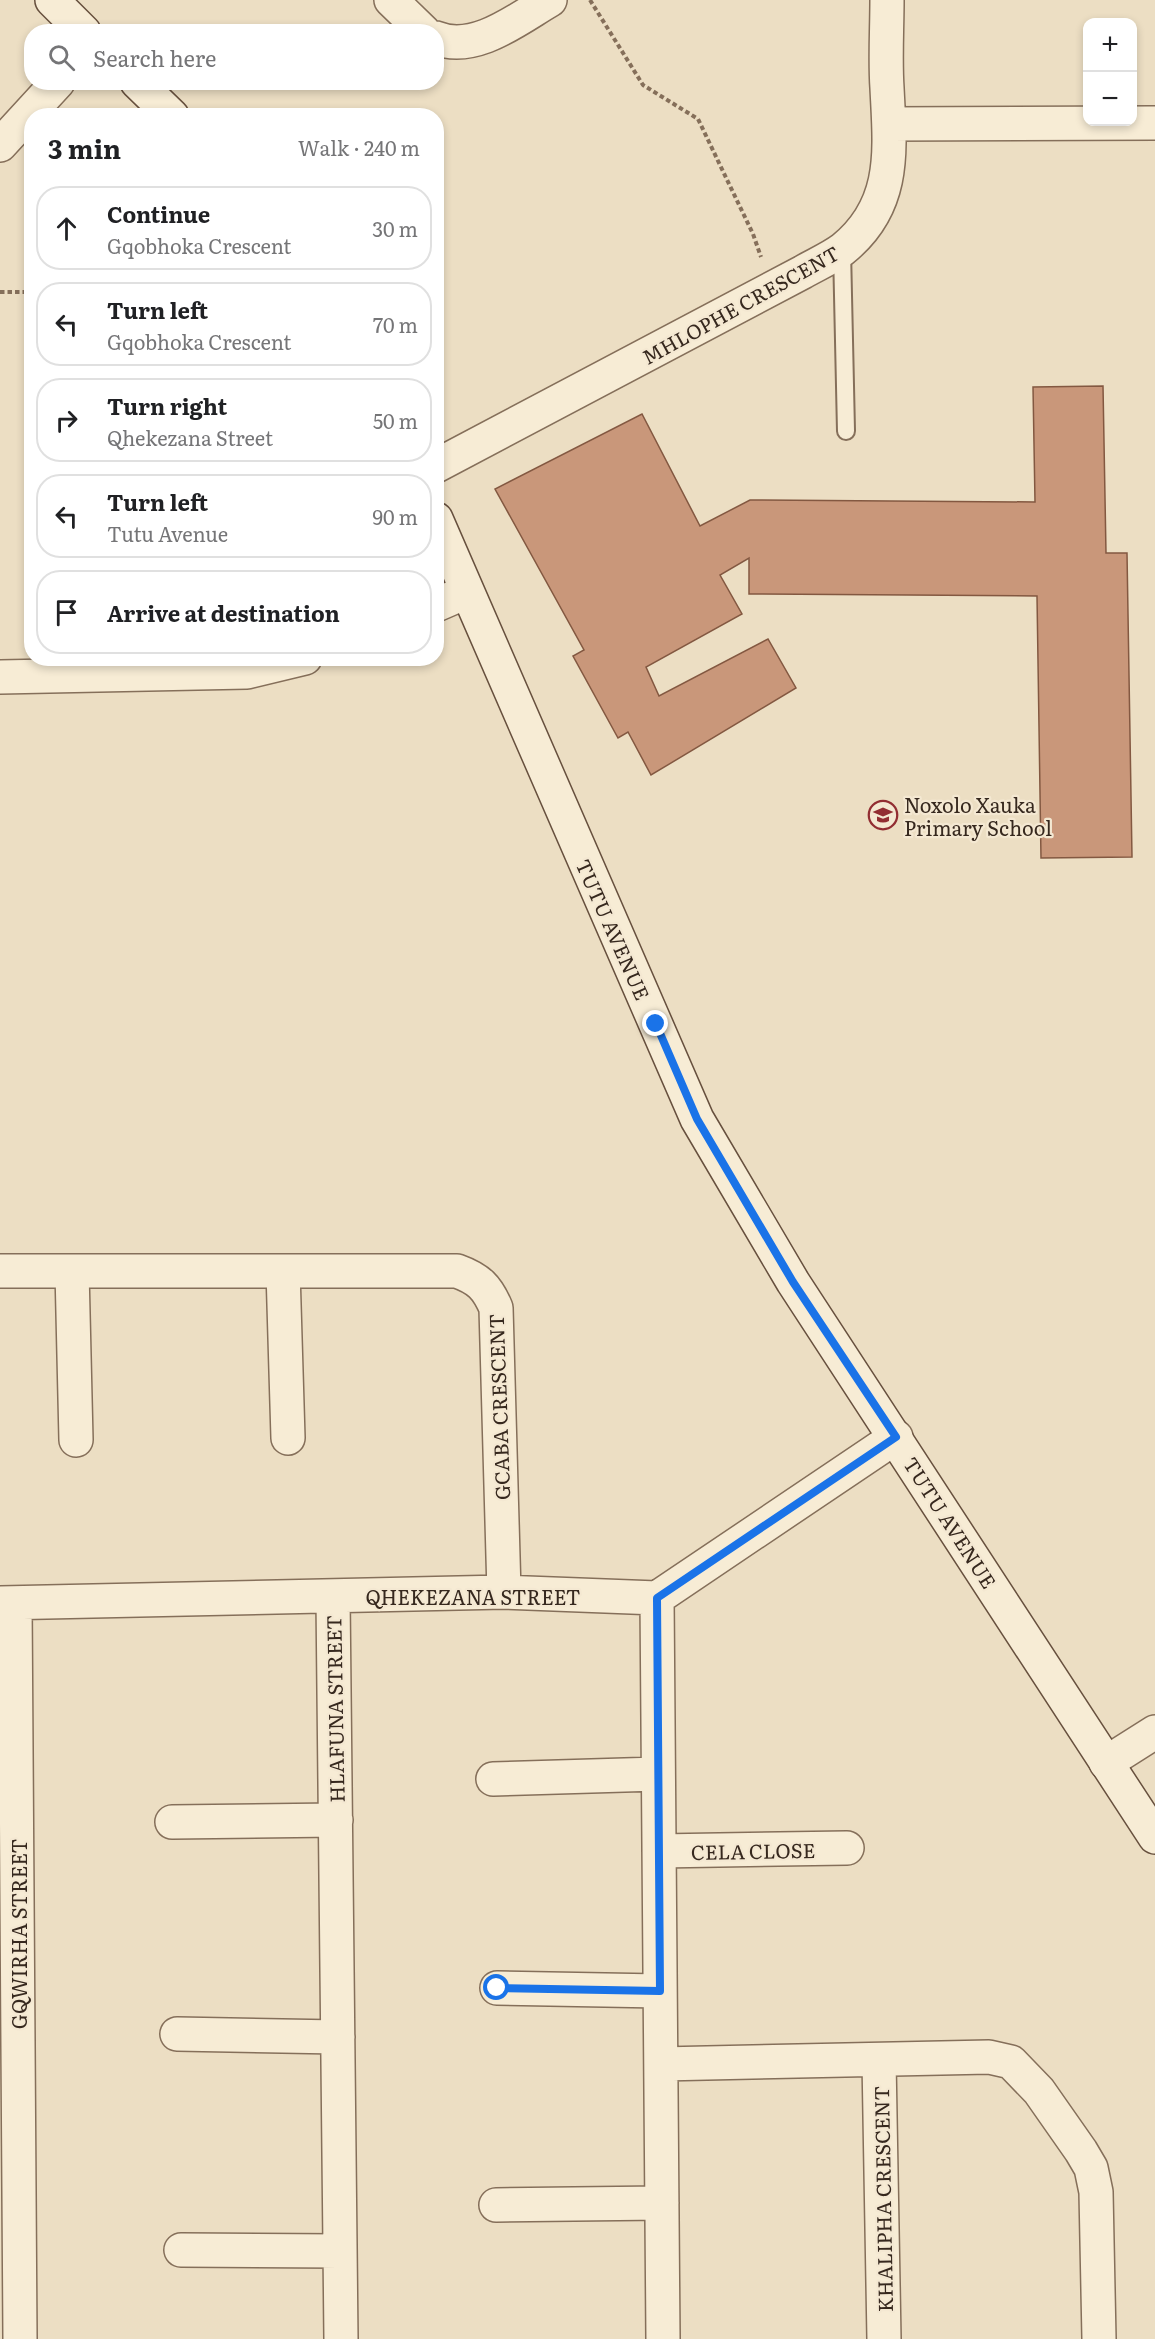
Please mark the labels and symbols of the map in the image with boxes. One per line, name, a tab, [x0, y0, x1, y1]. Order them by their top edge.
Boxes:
street label: MHLOPHE CRESCENT	[636, 237, 844, 371]
place label: Noxolo Xauka Primary School	[904, 789, 1052, 842]
school or university icon: Noxolo Xauka Primary School	[867, 799, 899, 831]
street label: TUTU AVENUE	[569, 854, 659, 1004]
route end	[642, 1010, 668, 1036]
street label: GCABA CRESCENT	[480, 1313, 516, 1501]
street label: TUTU AVENUE	[897, 1450, 1005, 1594]
street label: QHEKEZANA STREET	[365, 1581, 581, 1611]
street label: HLAFUNA STREET	[317, 1615, 351, 1803]
street label: CELA CLOSE	[691, 1834, 815, 1866]
street label: GQWIRHA STREET	[3, 1839, 33, 2029]
route start	[483, 1974, 509, 2000]
street label: KHALIPHA CRESCENT	[865, 2086, 899, 2312]

